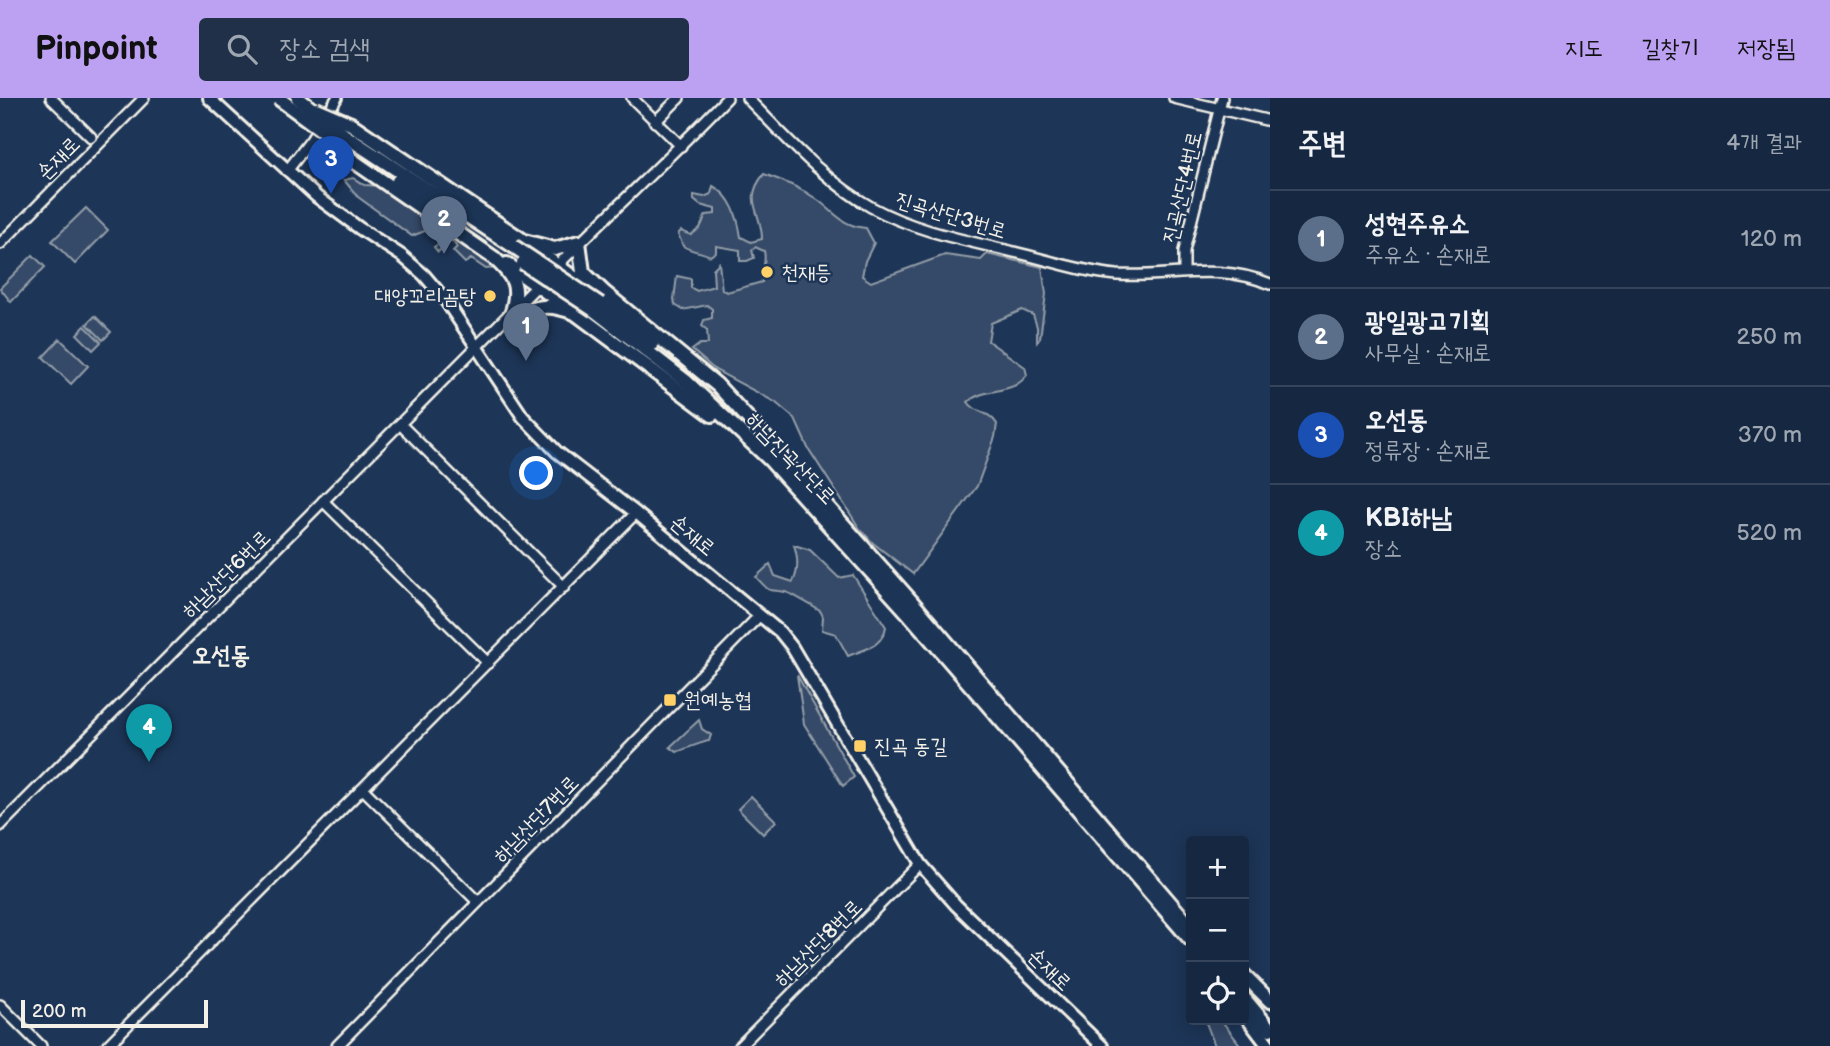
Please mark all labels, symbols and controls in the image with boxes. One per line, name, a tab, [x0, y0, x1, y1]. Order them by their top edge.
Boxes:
search box	[199, 18, 689, 81]
text: Pinpoint	[35, 29, 157, 69]
icon: search	[223, 30, 261, 68]
text: 장소 검색	[279, 34, 370, 65]
text: 지도	[1565, 34, 1603, 63]
text: 길찾기	[1641, 34, 1699, 63]
text: 저장됨	[1737, 34, 1795, 63]
text: 주변	[1298, 126, 1346, 162]
street label: 진곡산단4번로	[1157, 129, 1208, 246]
text: 4개 결과	[1726, 129, 1802, 157]
street label: 손재로	[32, 132, 85, 185]
pin: 3	[308, 136, 354, 194]
street label: 진곡산단3번로	[893, 187, 1009, 244]
pin: 2	[421, 196, 467, 254]
text: 성현주유소	[1365, 209, 1470, 240]
text: 1	[1316, 225, 1326, 253]
text: 120 m	[1741, 225, 1802, 253]
text: 주유소 · 손재로	[1365, 241, 1491, 269]
place label: 천재등	[781, 260, 832, 285]
marker: 천재등	[759, 264, 775, 280]
place label: 대양꼬리곰탕	[375, 284, 476, 309]
marker: 대양꼬리곰탕	[482, 288, 498, 304]
pin: 1	[503, 303, 549, 361]
text: 광일광고기획	[1365, 307, 1491, 338]
text: 2	[1314, 323, 1328, 351]
text: 250 m	[1736, 323, 1802, 351]
text: 사무실 · 손재로	[1365, 339, 1491, 367]
text: 오선동	[1365, 405, 1428, 436]
street label: 하남진곡산단로	[741, 407, 841, 510]
text: 3	[1314, 421, 1328, 449]
text: 370 m	[1738, 421, 1802, 449]
text: 정류장 · 손재로	[1365, 437, 1491, 465]
your location	[519, 456, 553, 490]
text: KBI하남	[1365, 503, 1452, 534]
street label: 손재로	[665, 510, 720, 561]
text: 4	[1314, 519, 1328, 547]
text: 520 m	[1736, 519, 1802, 547]
street label: 하남산단6번로	[177, 525, 276, 624]
text: 장소	[1365, 535, 1402, 563]
district label: 오선동	[192, 641, 250, 670]
place label: 원예농협	[684, 688, 752, 713]
marker: 원예농협	[662, 692, 678, 708]
pin: 4	[126, 704, 172, 762]
place label: 진곡 동길	[874, 734, 947, 759]
marker: 진곡 동길	[852, 738, 868, 754]
street label: 하남산단7번로	[489, 770, 584, 868]
map controls	[1186, 836, 1249, 1025]
button: +	[1186, 836, 1249, 899]
street label: 하남산단8번로	[769, 894, 867, 992]
button: −	[1186, 899, 1249, 962]
street label: 손재로	[1023, 943, 1077, 996]
button: locate	[1186, 962, 1249, 1025]
scale bar	[21, 997, 208, 1029]
text: 200 m	[32, 1000, 86, 1023]

